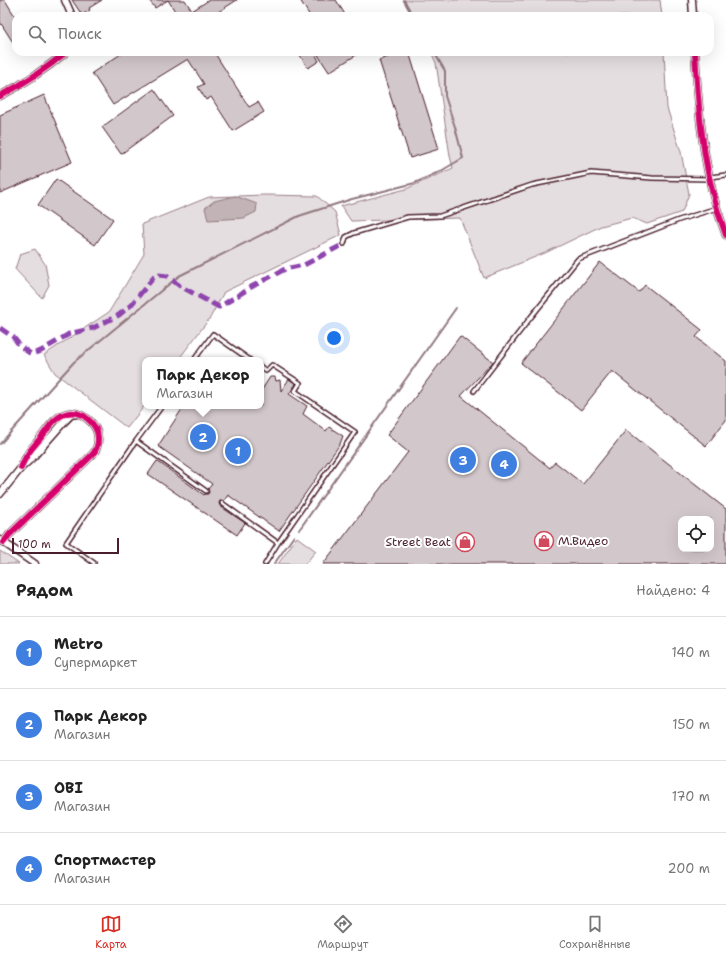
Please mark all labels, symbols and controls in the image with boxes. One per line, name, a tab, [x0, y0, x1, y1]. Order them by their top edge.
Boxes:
search box	[12, 12, 714, 56]
icon: search	[26, 23, 48, 45]
text: Поиск	[58, 24, 102, 44]
your location	[324, 328, 344, 348]
popup	[142, 357, 264, 409]
text: Парк Декор	[156, 365, 250, 385]
text: Магазин	[156, 385, 213, 402]
pin: 2	[190, 422, 216, 452]
pin: 1	[225, 436, 251, 466]
pin: 3	[450, 445, 476, 475]
pin: 4	[491, 449, 517, 479]
map controls	[678, 516, 714, 552]
button: locate	[678, 516, 714, 552]
shop icon: М.Видео	[533, 530, 555, 552]
shop icon: Street Beat	[454, 531, 476, 553]
place label: М.Видео	[558, 533, 608, 549]
place label: Street Beat	[385, 534, 451, 550]
scale bar	[12, 536, 119, 555]
text: 100 m	[18, 537, 51, 552]
text: Рядом	[16, 579, 73, 601]
text: Найдено: 4	[636, 582, 710, 599]
text: Metro	[54, 634, 103, 654]
text: 1	[26, 644, 32, 661]
text: 140 m	[671, 644, 710, 661]
text: Супермаркет	[54, 654, 137, 671]
text: Парк Декор	[54, 706, 147, 726]
text: 2	[24, 716, 34, 733]
text: 150 m	[672, 716, 710, 733]
text: Магазин	[54, 726, 110, 743]
text: OBI	[54, 778, 83, 798]
text: 3	[24, 788, 34, 805]
text: 170 m	[672, 788, 710, 805]
text: Магазин	[54, 798, 110, 815]
text: Спортмастер	[54, 850, 156, 870]
text: 4	[24, 860, 34, 877]
text: 200 m	[668, 860, 710, 877]
text: Магазин	[54, 870, 110, 887]
tab: Карта	[95, 913, 127, 952]
tab: Маршрут	[317, 913, 368, 952]
tab: Сохранённые	[559, 913, 631, 952]

